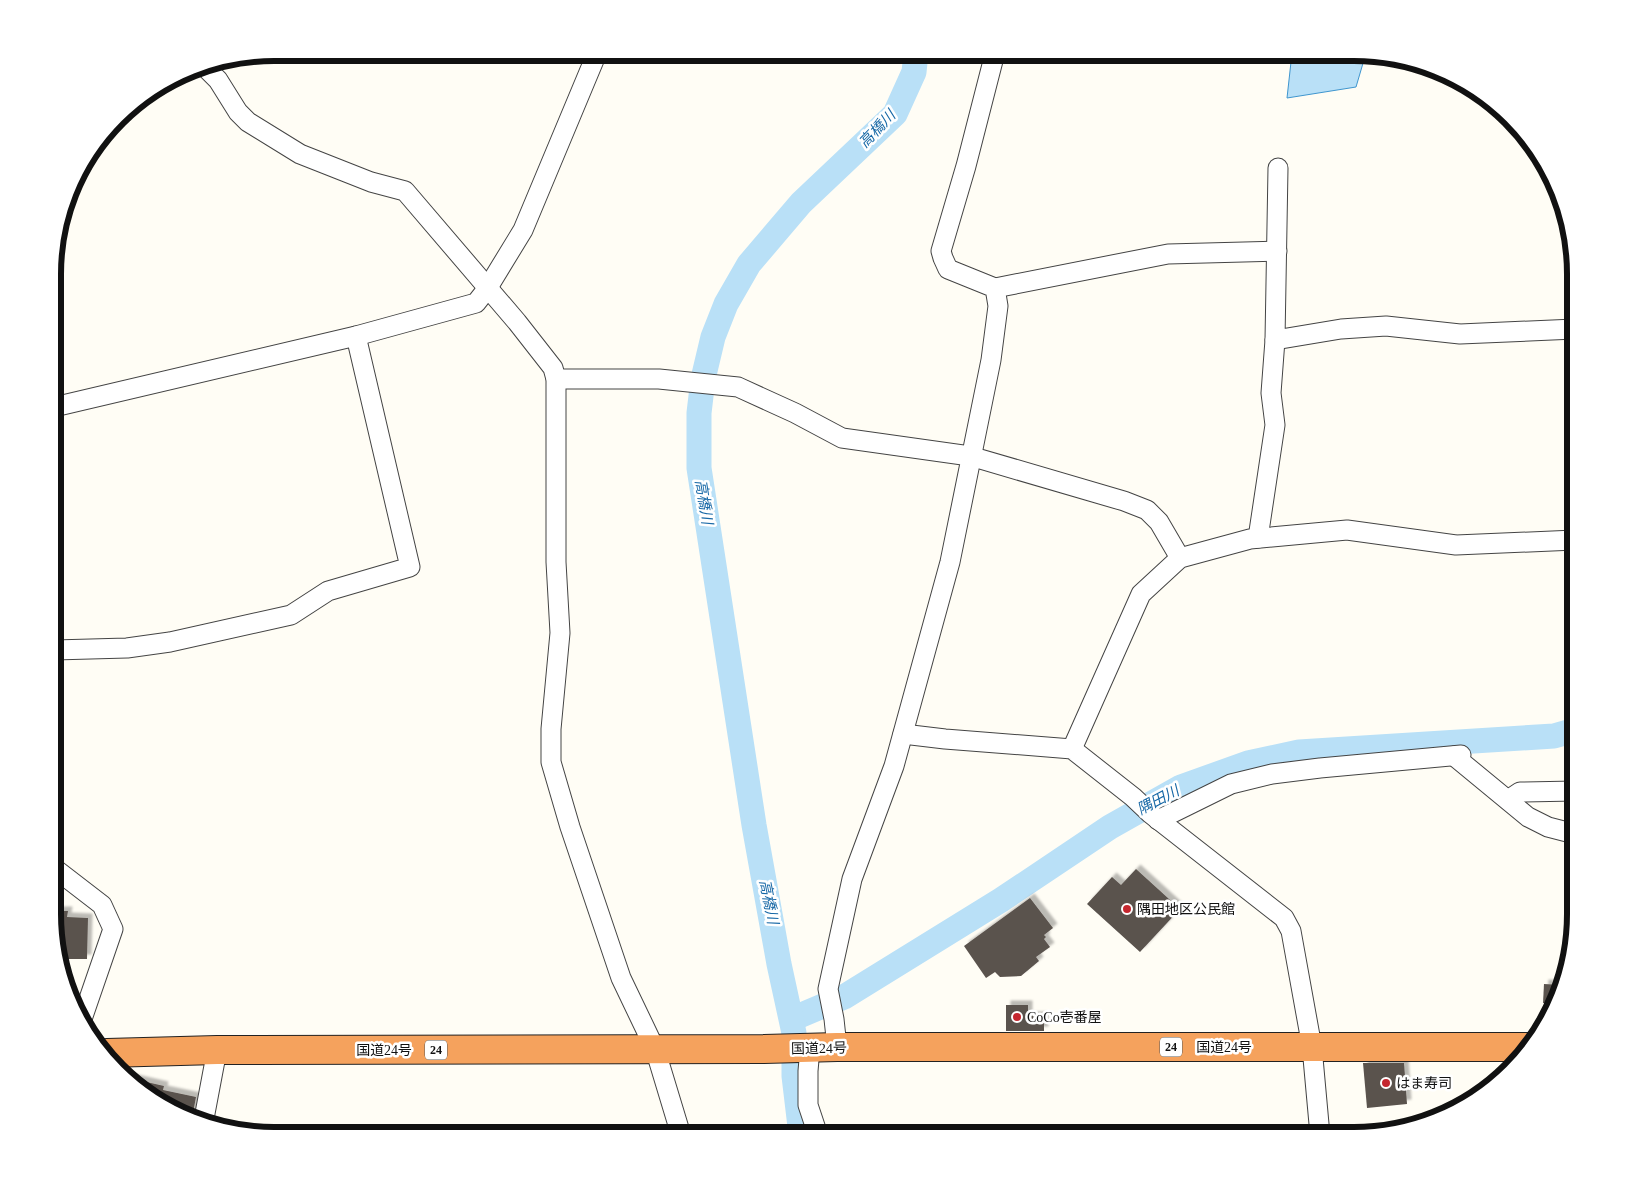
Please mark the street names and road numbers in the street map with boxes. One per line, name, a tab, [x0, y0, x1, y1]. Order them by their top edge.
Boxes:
road number: 24	[1160, 1038, 1182, 1056]
road number: 24	[425, 1040, 447, 1060]
street label: 国道24号	[1196, 1040, 1252, 1055]
street label: 国道24号	[791, 1041, 847, 1056]
street label: 国道24号	[356, 1043, 412, 1058]

